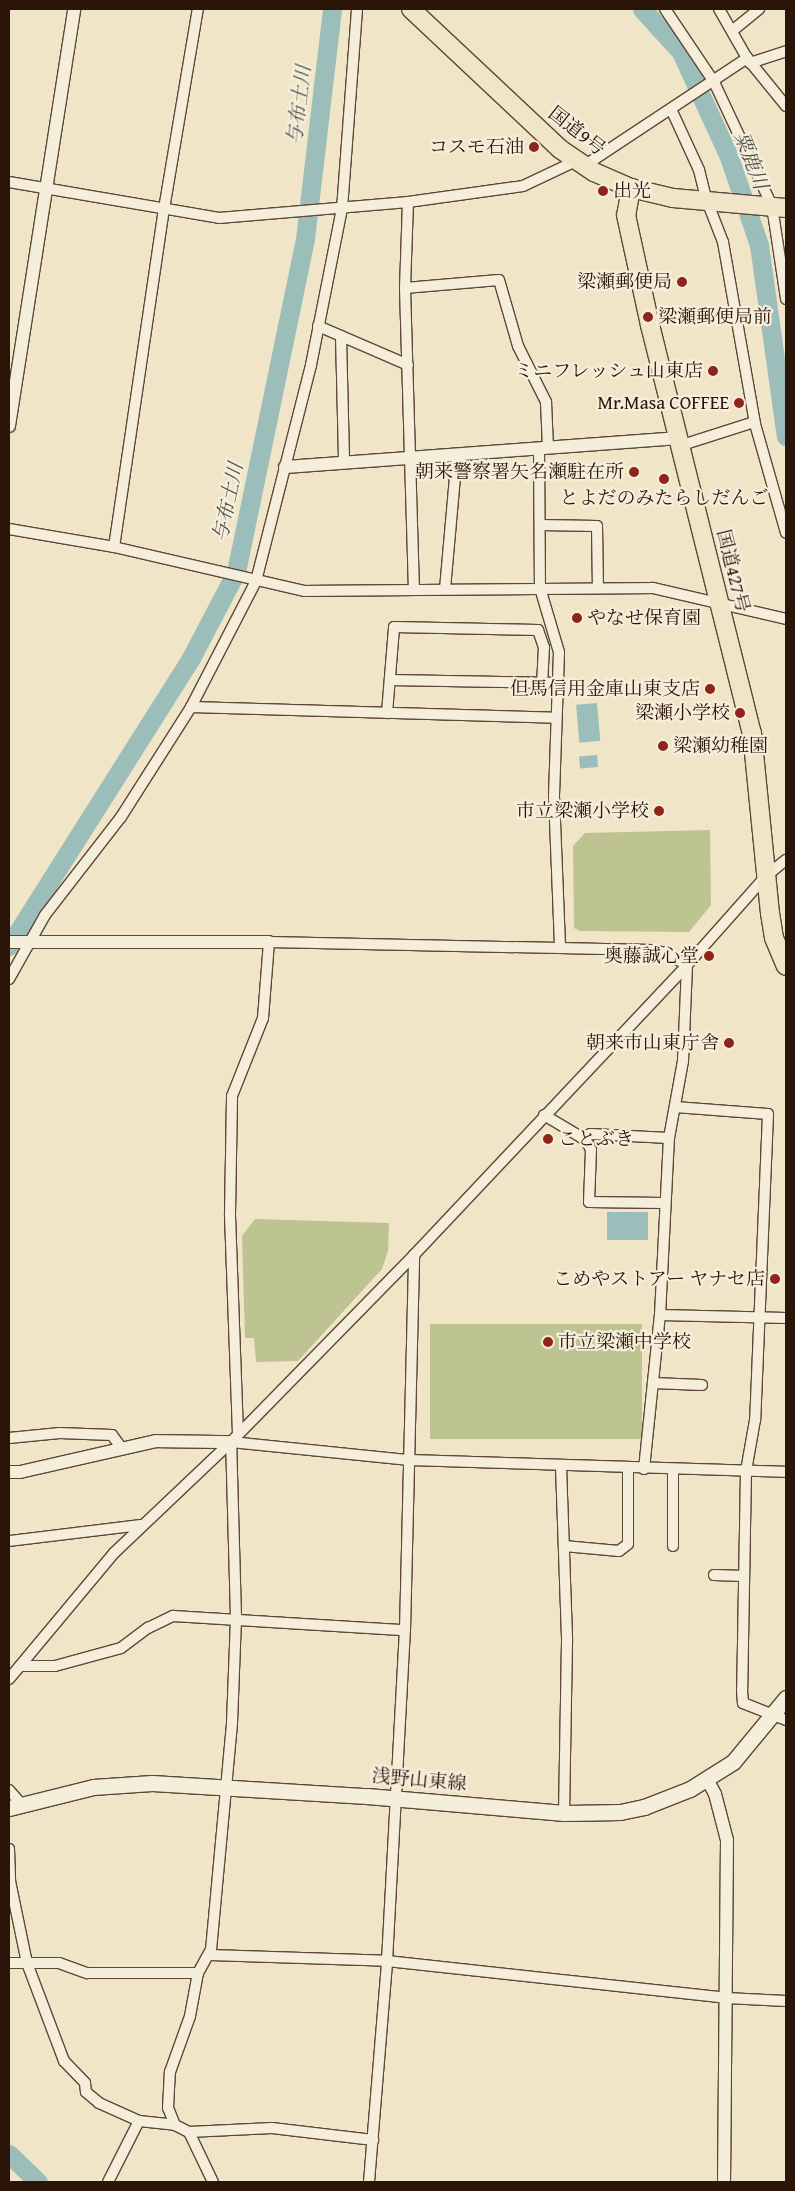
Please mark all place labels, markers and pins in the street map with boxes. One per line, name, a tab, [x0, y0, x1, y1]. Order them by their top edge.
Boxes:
place label: コスモ石油	[429, 136, 524, 158]
marker: コスモ石油	[528, 141, 540, 153]
place label: 出光	[613, 180, 651, 202]
marker: 出光	[597, 185, 609, 197]
place label: 梁瀬郵便局	[577, 271, 672, 293]
marker: 梁瀬郵便局	[676, 276, 688, 288]
place label: 梁瀬郵便局前	[658, 306, 772, 328]
marker: 梁瀬郵便局前	[642, 311, 654, 323]
place label: ミニフレッシュ山東店	[513, 360, 703, 382]
marker: ミニフレッシュ山東店	[707, 365, 719, 377]
place label: Mr.Masa COFFEE	[597, 392, 729, 414]
marker: Mr.Masa COFFEE	[733, 397, 745, 409]
place label: 朝来警察署矢名瀬駐在所	[415, 461, 624, 483]
marker: 朝来警察署矢名瀬駐在所	[628, 466, 640, 478]
marker: とよだのみたらしだんご	[658, 473, 670, 485]
place label: とよだのみたらしだんご	[560, 487, 768, 509]
place label: やなせ保育園	[587, 607, 701, 629]
marker: やなせ保育園	[571, 612, 583, 624]
place label: 但馬信用金庫山東支店	[510, 678, 700, 700]
marker: 但馬信用金庫山東支店	[704, 683, 716, 695]
place label: 梁瀬小学校	[635, 702, 730, 724]
marker: 梁瀬小学校	[734, 707, 746, 719]
place label: 梁瀬幼稚園	[673, 735, 768, 757]
marker: 梁瀬幼稚園	[657, 740, 669, 752]
place label: 市立梁瀬小学校	[516, 800, 649, 822]
marker: 市立梁瀬小学校	[653, 805, 665, 817]
place label: 奥藤誠心堂	[604, 945, 699, 967]
marker: 奥藤誠心堂	[703, 950, 715, 962]
place label: 朝来市山東庁舎	[586, 1032, 719, 1054]
marker: 朝来市山東庁舎	[723, 1037, 735, 1049]
place label: ことぶき	[558, 1128, 634, 1150]
marker: ことぶき	[542, 1133, 554, 1145]
place label: こめやストアー ヤナセ店	[552, 1268, 765, 1290]
marker: こめやストアー ヤナセ店	[769, 1273, 781, 1285]
place label: 市立梁瀬中学校	[558, 1331, 691, 1353]
marker: 市立梁瀬中学校	[542, 1336, 554, 1348]

